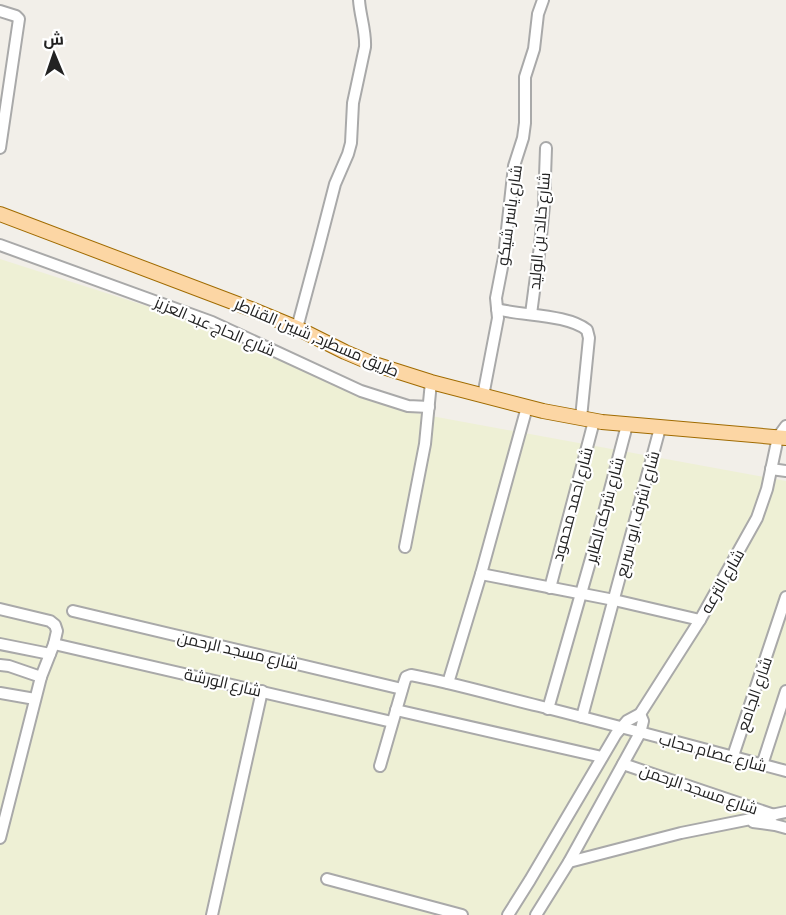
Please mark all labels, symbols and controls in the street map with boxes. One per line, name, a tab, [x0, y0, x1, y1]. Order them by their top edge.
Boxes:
north arrow	[24, 24, 84, 84]
text: ش	[43, 29, 64, 49]
street label: شارع ياسر شيكو	[492, 163, 528, 267]
street label: شارع خالد بن الوليد	[524, 171, 556, 291]
street label: شارع الحاج عبد العزيز	[150, 291, 278, 362]
street label: طريق مسطرد, شبين القناطر	[230, 293, 402, 382]
street label: شارع احمد محمود	[547, 445, 599, 564]
street label: شارع اشرف ابو سريع	[611, 449, 665, 580]
street label: شارع شركه الطاير	[580, 455, 630, 567]
street label: شارع الترعه	[696, 545, 750, 618]
street label: شارع مسجد الرحمن	[175, 626, 301, 676]
street label: شارع الجامع	[732, 654, 778, 735]
street label: شارع الورشة	[182, 663, 264, 703]
street label: شارع عصام حجاب	[656, 728, 769, 778]
street label: شارع مسجد الرحمن	[637, 759, 761, 820]

